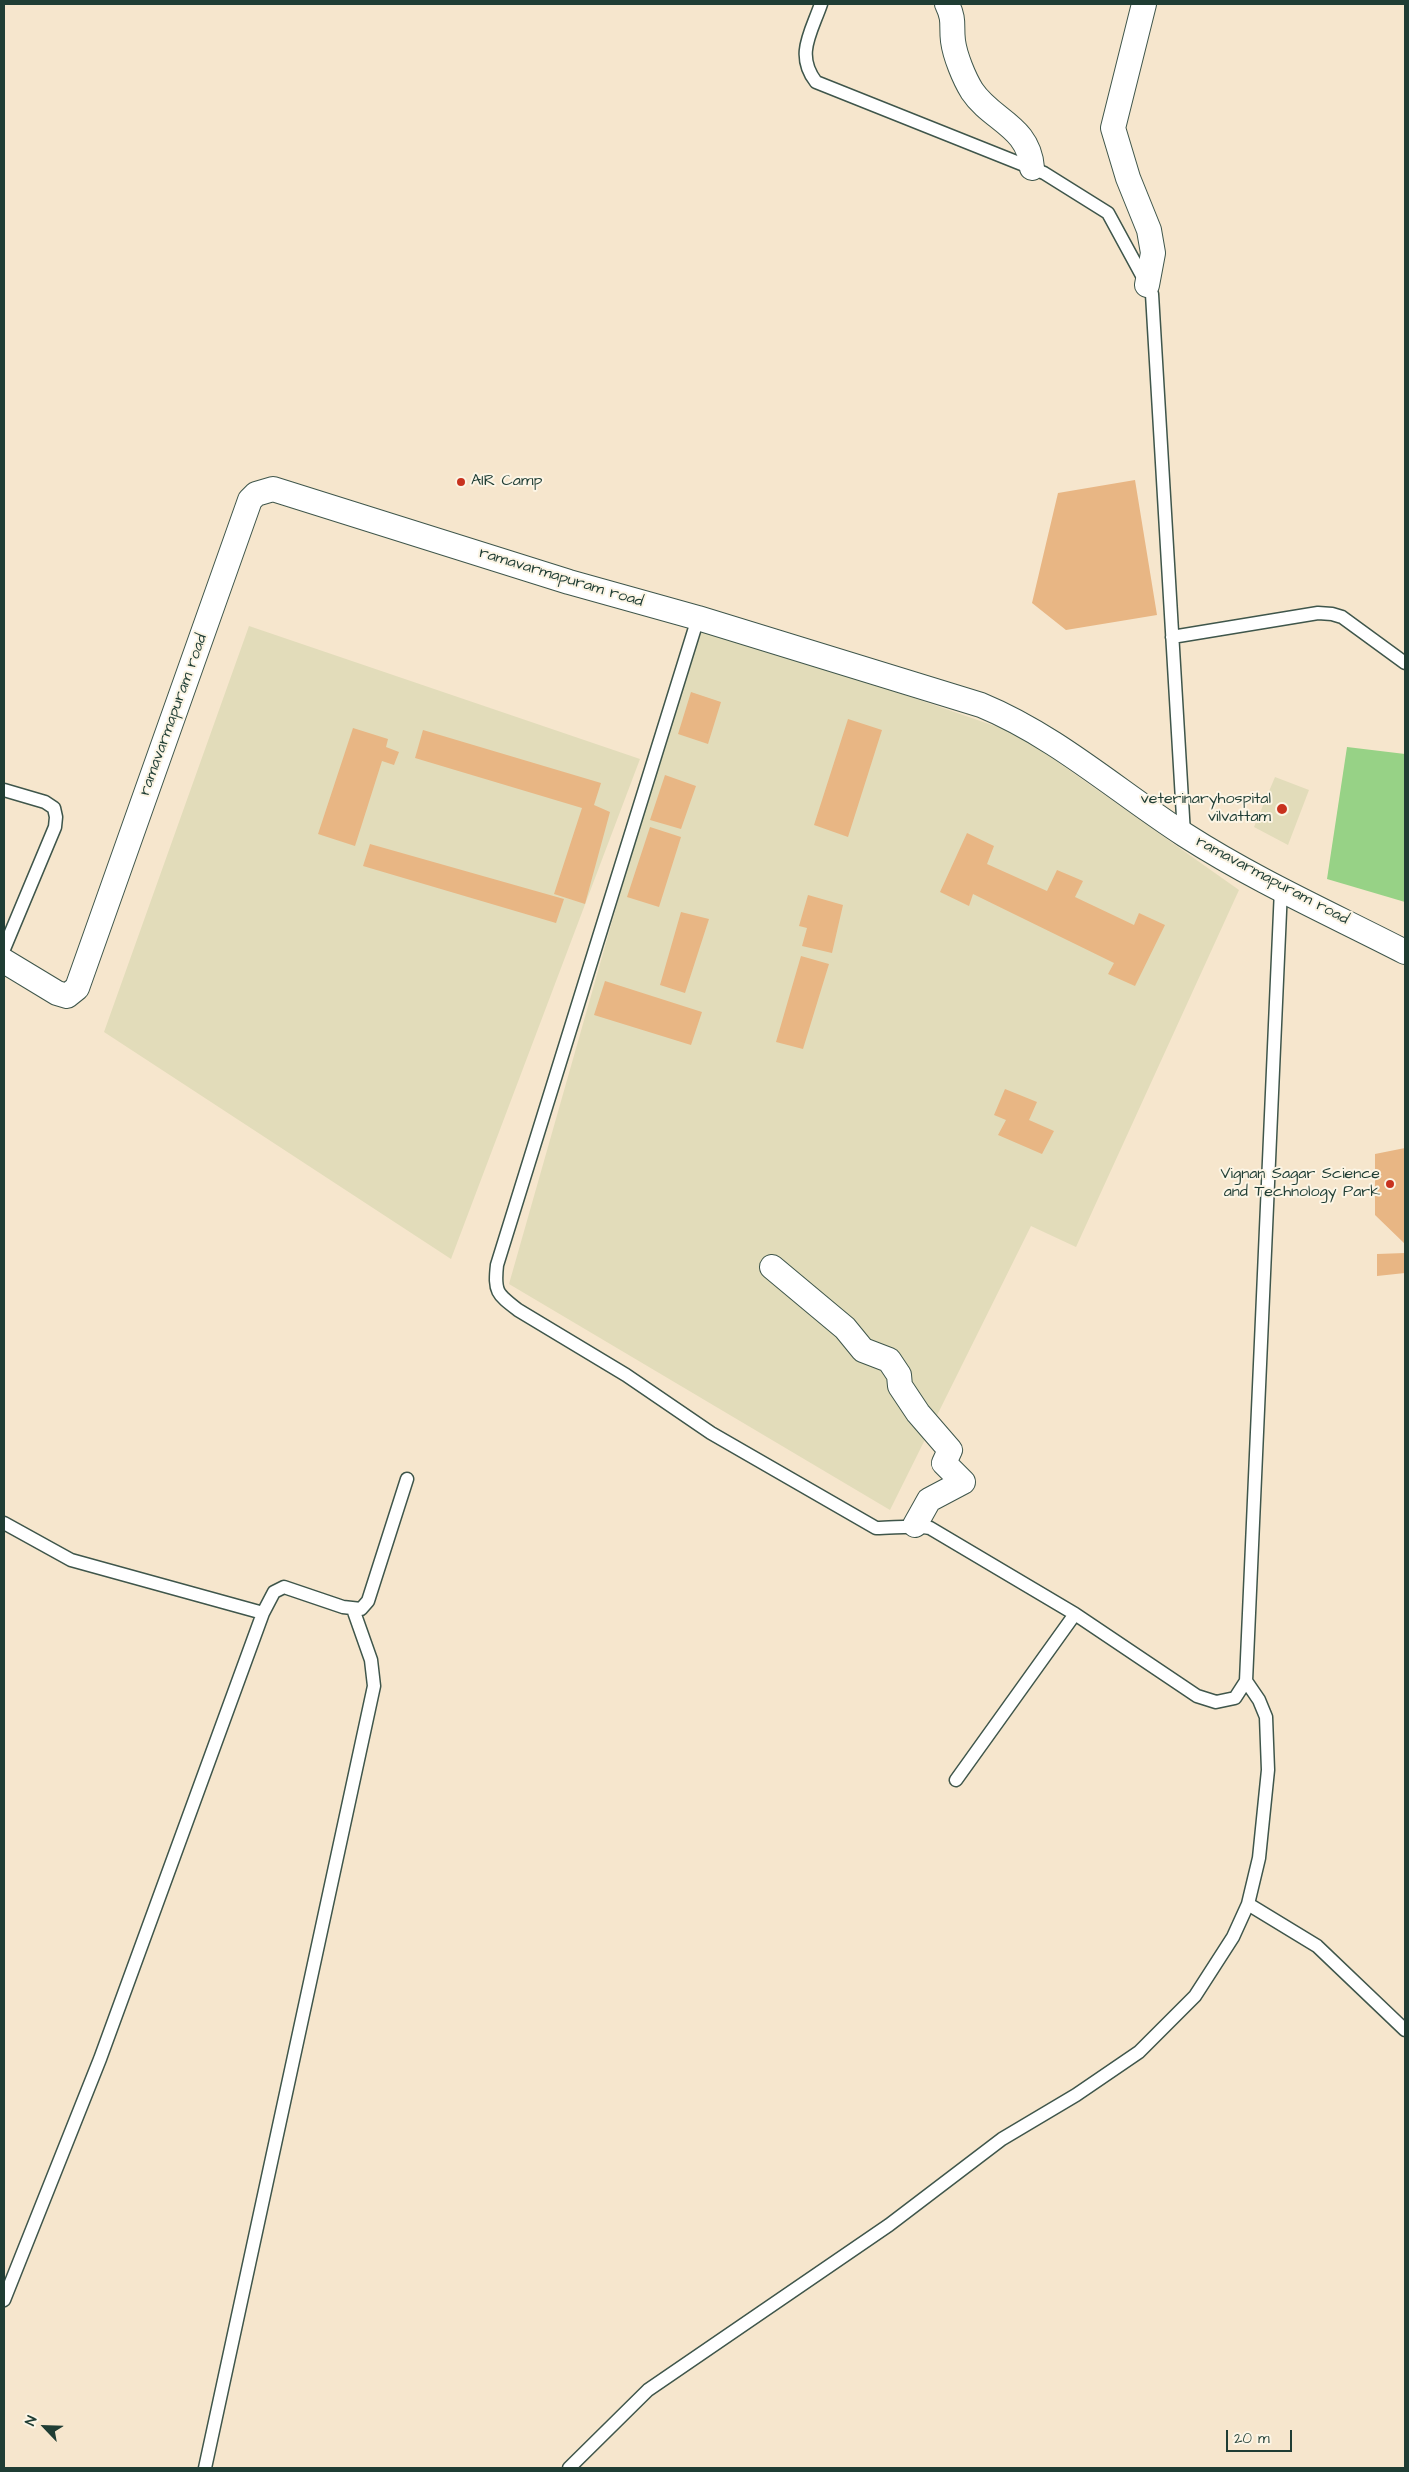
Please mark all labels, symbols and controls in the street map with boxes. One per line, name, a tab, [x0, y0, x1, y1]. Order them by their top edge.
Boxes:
place label: AIR Camp	[471, 472, 542, 492]
marker: AIR Camp	[455, 476, 467, 488]
street label: ramavarmapuram road	[477, 544, 645, 612]
street label: ramavarmapuram road	[136, 632, 212, 798]
place label: veterinaryhospital vilvattam	[1141, 790, 1271, 828]
marker: veterinaryhospital vilvattam	[1275, 802, 1289, 816]
street label: ramavarmapuram road	[1192, 833, 1352, 929]
place label: Vignan Sagar Science and Technology Park	[1220, 1165, 1380, 1203]
marker: Vignan Sagar Science and Technology Park	[1384, 1178, 1396, 1190]
north arrow	[20, 2402, 70, 2452]
text: N	[20, 2413, 42, 2429]
scale bar	[1229, 2420, 1295, 2452]
text: 20 m	[1234, 2428, 1270, 2449]

